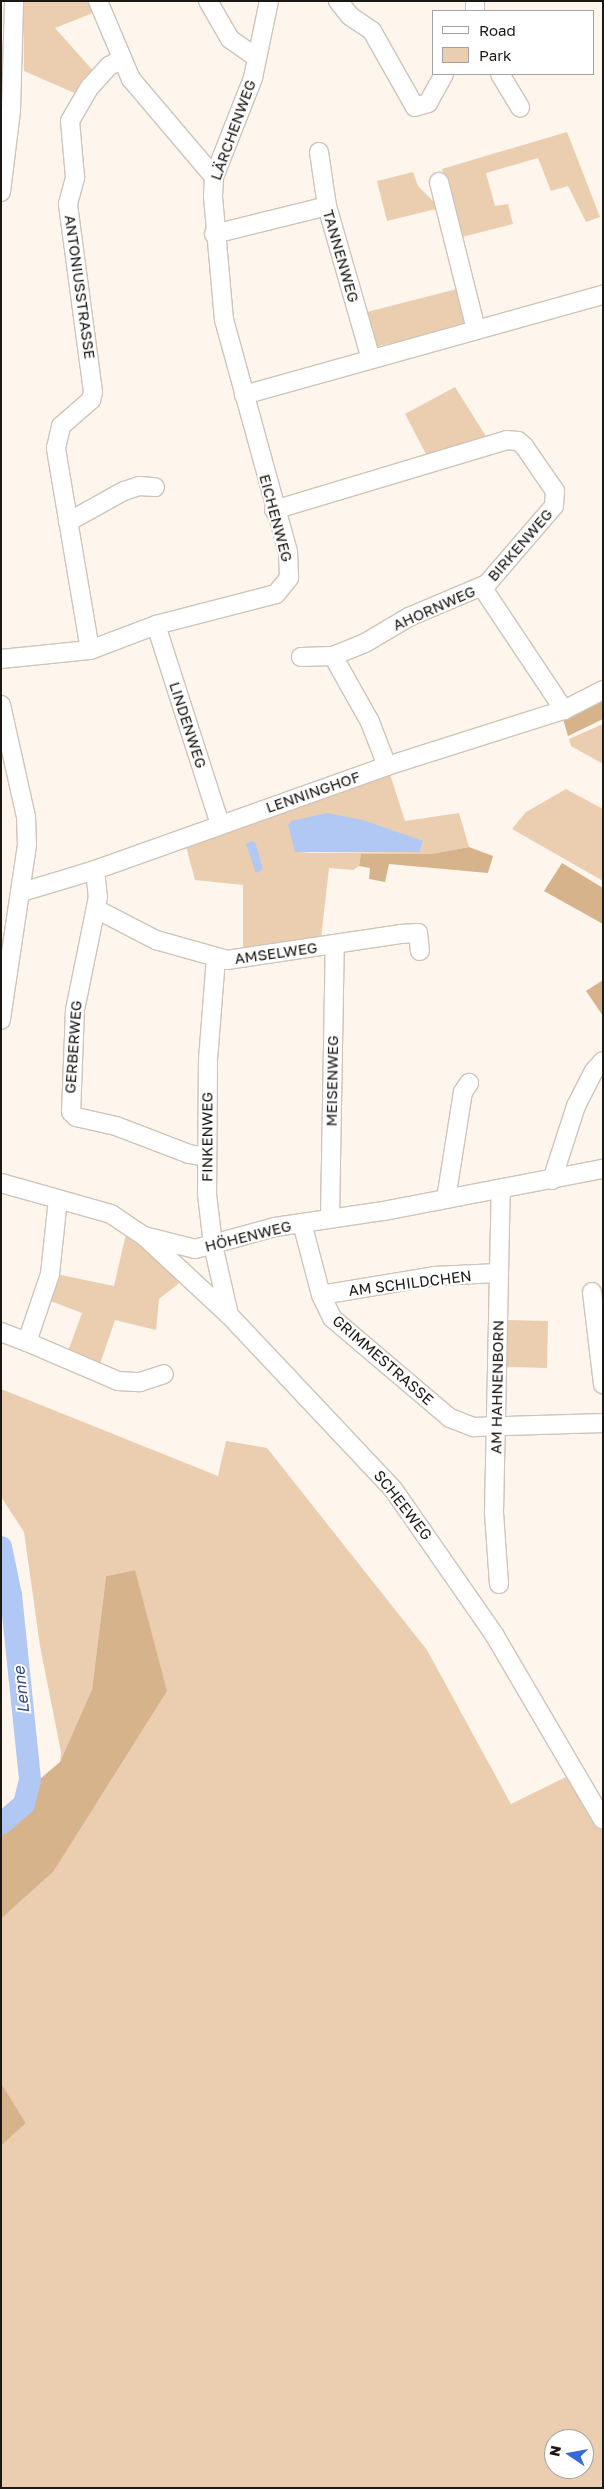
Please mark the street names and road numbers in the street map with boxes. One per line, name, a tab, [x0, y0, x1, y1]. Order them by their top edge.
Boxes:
street label: LÄRCHENWEG	[207, 77, 259, 183]
street label: TANNENWEG	[319, 208, 363, 304]
street label: ANTONIUSSTRASSE	[61, 214, 99, 360]
street label: EICHENWEG	[256, 472, 296, 564]
street label: BIRKENWEG	[484, 505, 556, 585]
street label: AHORNWEG	[390, 582, 478, 634]
street label: LINDENWEG	[166, 680, 210, 770]
street label: LENNINGHOF	[263, 767, 363, 817]
street label: AMSELWEG	[233, 938, 319, 968]
street label: GERBERWEG	[61, 1000, 85, 1094]
street label: MEISENWEG	[322, 1035, 342, 1127]
street label: FINKENWEG	[198, 1092, 216, 1182]
street label: HÖHENWEG	[203, 1217, 293, 1255]
street label: AM SCHILDCHEN	[347, 1267, 473, 1299]
street label: GRIMMESTRASSE	[329, 1311, 437, 1409]
street label: AM HAHNENBORN	[487, 1320, 507, 1454]
street label: SCHEEWEG	[370, 1467, 436, 1543]

